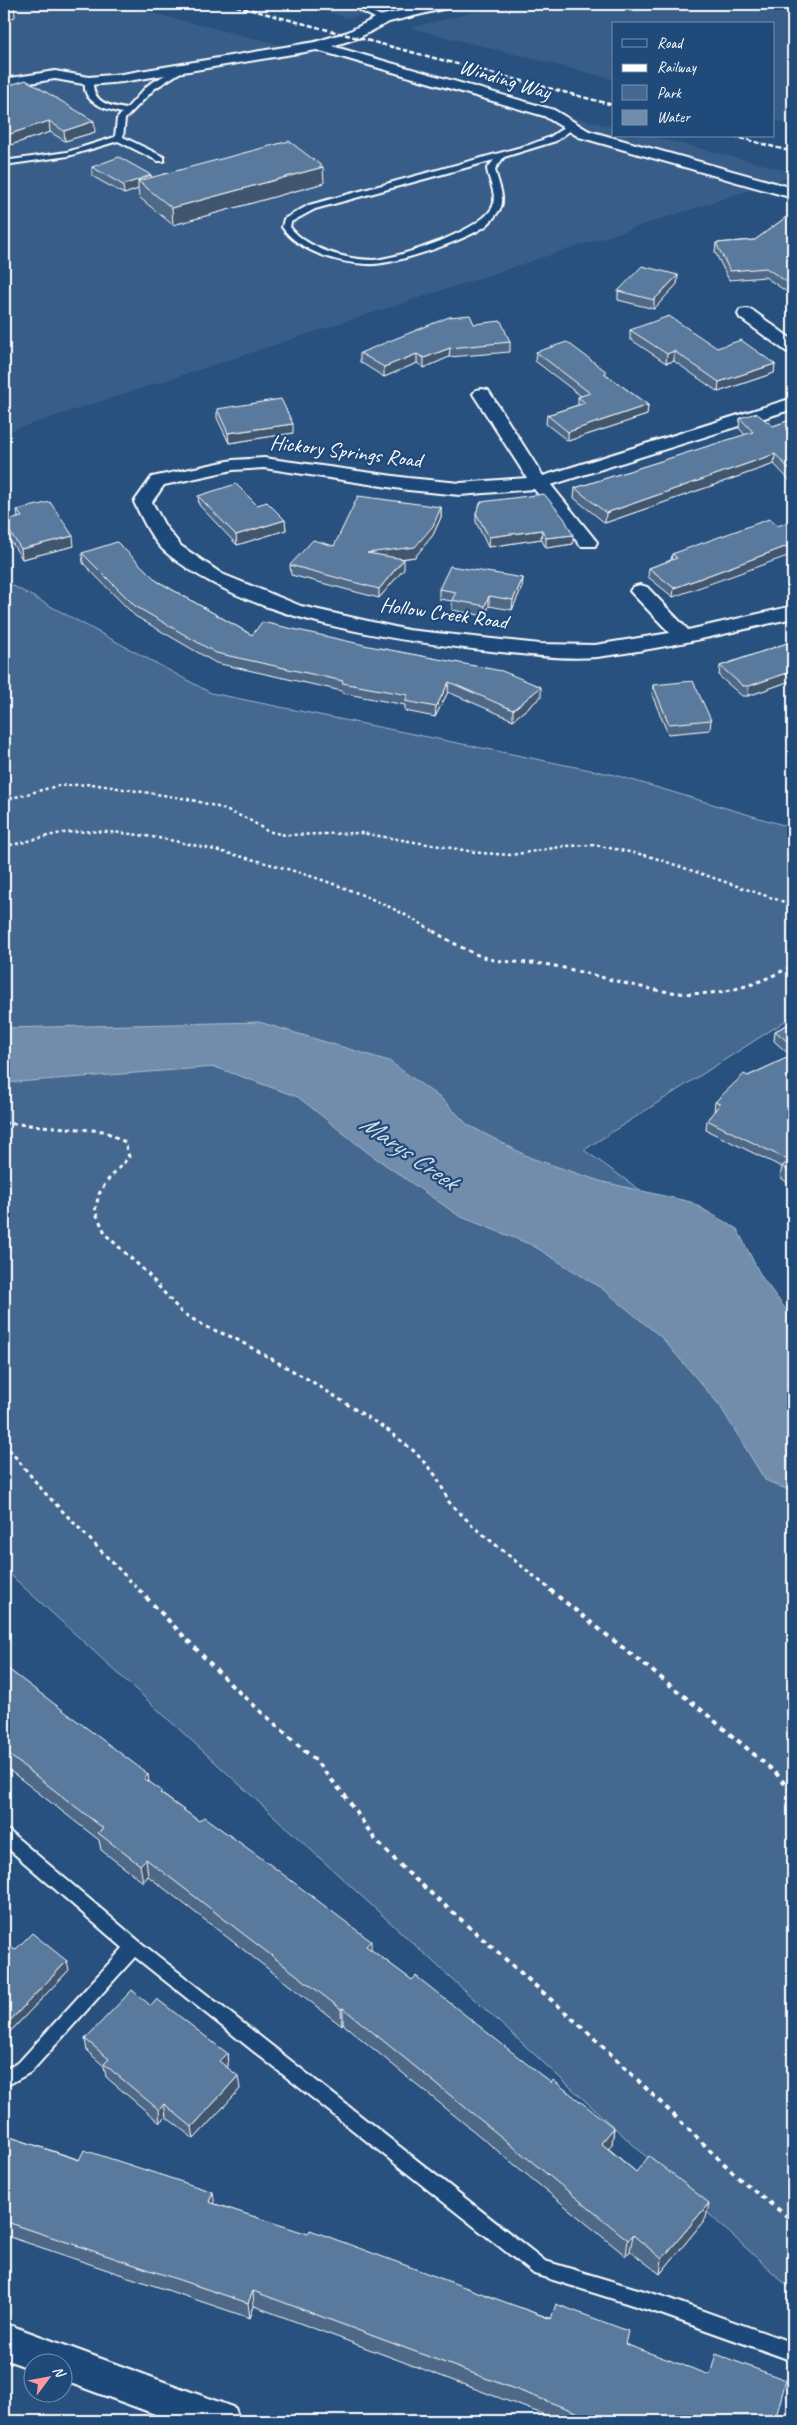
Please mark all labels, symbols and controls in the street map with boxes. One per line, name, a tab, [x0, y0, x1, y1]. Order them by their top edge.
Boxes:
legend	[612, 22, 774, 138]
text: Road	[657, 34, 684, 53]
street label: Winding Way	[456, 53, 556, 106]
text: Railway	[657, 58, 698, 77]
text: Park	[657, 84, 682, 103]
text: Water	[657, 108, 691, 127]
street label: Hickory Springs Road	[269, 429, 427, 474]
street label: Hollow Creek Road	[379, 591, 512, 635]
water label: Marys Creek	[354, 1106, 468, 1200]
north arrow	[22, 2352, 72, 2402]
text: N	[49, 2363, 69, 2382]

